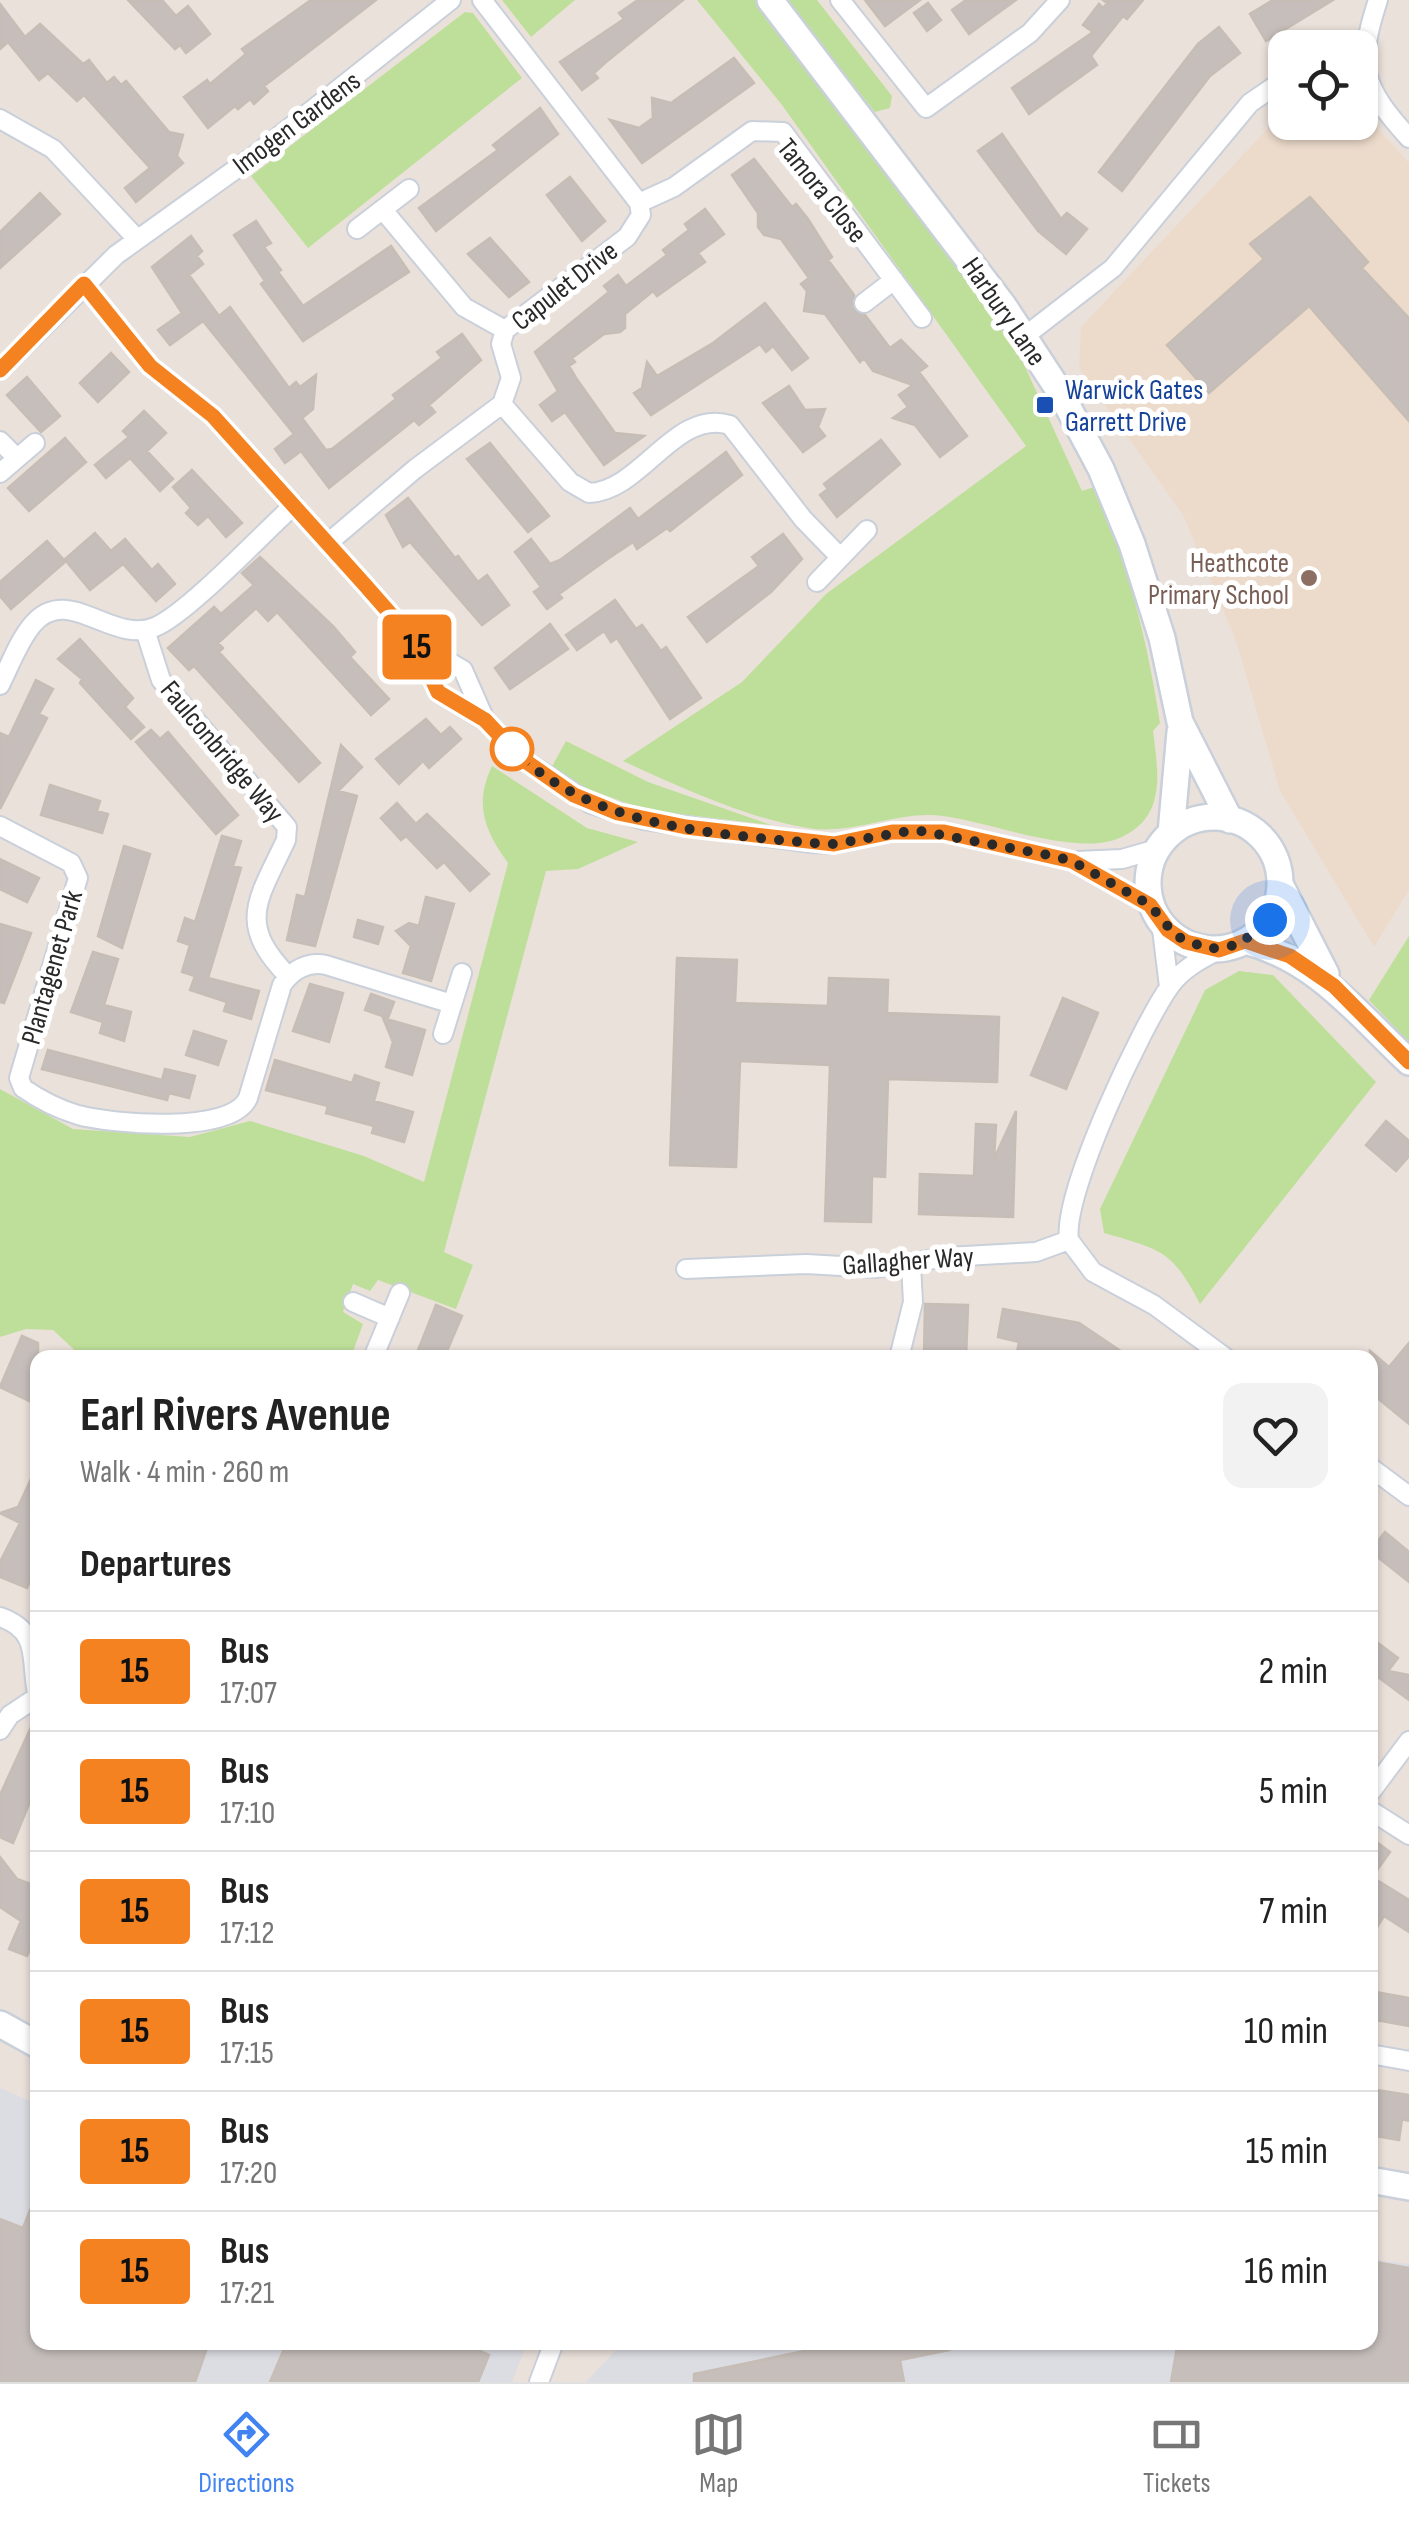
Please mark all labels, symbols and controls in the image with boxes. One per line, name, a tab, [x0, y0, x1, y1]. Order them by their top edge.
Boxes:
map controls	[1268, 30, 1378, 140]
button: locate	[1268, 30, 1378, 140]
street label: Imogen Gardens	[227, 65, 367, 182]
street label: Tamora Close	[770, 132, 874, 250]
street label: Capulet Drive	[505, 235, 625, 338]
street label: Harbury Lane	[955, 252, 1053, 372]
place label: Warwick Gates Garrett Drive	[1065, 374, 1203, 439]
marker: Warwick Gates Garrett Drive	[1034, 394, 1056, 416]
place label: Heathcote Primary School	[1148, 547, 1289, 612]
marker: Heathcote Primary School	[1298, 567, 1320, 589]
line badge: 15	[372, 614, 462, 680]
text: 15	[402, 626, 432, 669]
street label: Faulconbridge Way	[153, 674, 291, 830]
unlabelled marker	[491, 728, 533, 770]
street label: Plantagenet Park	[15, 886, 90, 1048]
your location	[1245, 895, 1295, 945]
street label: Gallagher Way	[841, 1240, 975, 1283]
button: heart	[1223, 1383, 1328, 1488]
text: Earl Rivers Avenue	[80, 1387, 391, 1444]
text: Walk · 4 min · 260 m	[80, 1453, 289, 1492]
text: Departures	[80, 1542, 232, 1587]
text: Bus	[220, 1629, 269, 1674]
text: 2 min	[1259, 1649, 1328, 1694]
text: 15	[120, 1650, 150, 1693]
text: 17:07	[220, 1674, 277, 1713]
text: Bus	[220, 1749, 269, 1794]
text: 5 min	[1259, 1769, 1328, 1814]
text: 15	[120, 1770, 150, 1813]
text: 17:10	[220, 1794, 275, 1833]
text: Bus	[220, 1869, 269, 1914]
text: 7 min	[1259, 1889, 1328, 1934]
text: 15	[120, 1890, 150, 1933]
text: 17:12	[220, 1914, 275, 1953]
text: Bus	[220, 1989, 269, 2034]
text: 10 min	[1244, 2009, 1328, 2054]
text: 15	[120, 2010, 150, 2053]
text: 17:15	[220, 2034, 274, 2073]
text: Bus	[220, 2109, 269, 2154]
text: 15 min	[1246, 2129, 1328, 2174]
text: 15	[120, 2130, 150, 2173]
text: 17:20	[220, 2154, 277, 2193]
text: Bus	[220, 2229, 269, 2274]
text: 16 min	[1244, 2249, 1328, 2294]
text: 15	[120, 2250, 150, 2293]
text: 17:21	[220, 2274, 274, 2313]
tab: Directions	[198, 2407, 295, 2500]
tab: Map	[691, 2407, 746, 2500]
tab: Tickets	[1143, 2407, 1211, 2500]

